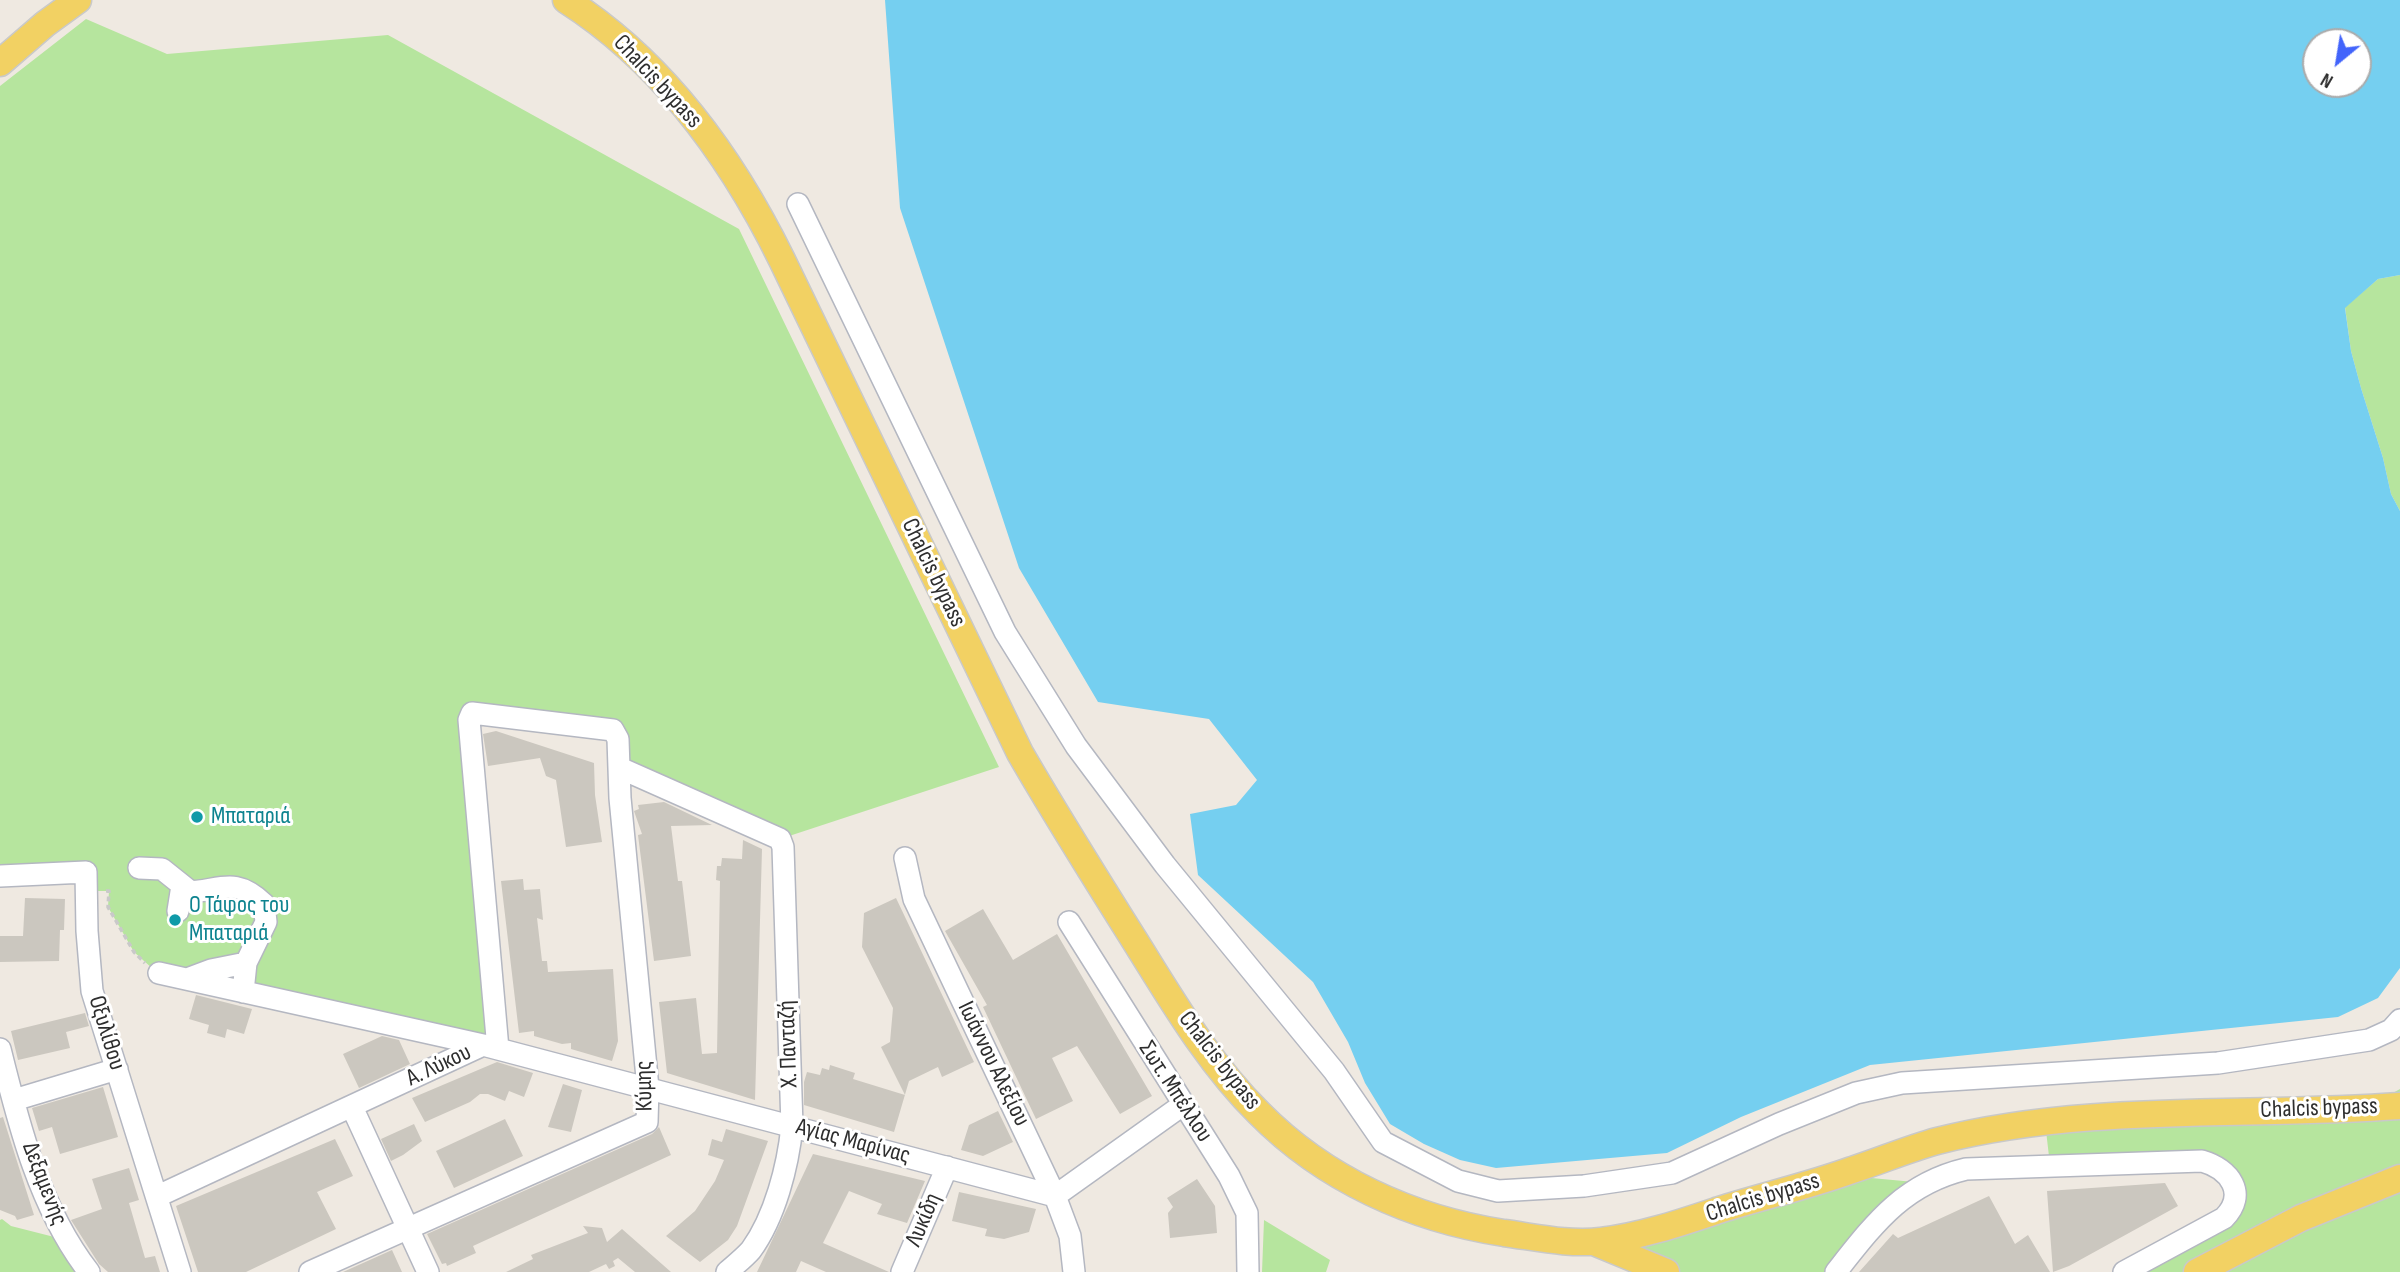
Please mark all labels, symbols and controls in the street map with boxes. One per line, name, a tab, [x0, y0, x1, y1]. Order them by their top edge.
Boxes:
north arrow	[2302, 28, 2372, 98]
street label: Chalcis bypass	[606, 29, 708, 135]
text: N	[2317, 67, 2337, 92]
street label: Chalcis bypass	[894, 514, 972, 632]
place label: Μπαταριά	[211, 803, 290, 831]
marker: Μπαταριά	[189, 809, 205, 825]
place label: Ο Τάφος του Μπαταριά	[189, 892, 289, 948]
marker: Ο Τάφος του Μπαταριά	[167, 912, 183, 928]
street label: Οξυλίθου	[81, 992, 131, 1074]
street label: Ιωάννου Αλεξίου	[950, 997, 1036, 1131]
street label: Χ. Πανταζή	[773, 1000, 805, 1088]
street label: Chalcis bypass	[1172, 1006, 1266, 1116]
street label: Σωτ. Μπέλλου	[1132, 1036, 1218, 1148]
street label: Α. Λύκου	[402, 1039, 476, 1093]
street label: Κύμης	[630, 1060, 660, 1112]
street label: Chalcis bypass	[2260, 1093, 2378, 1125]
street label: Αγίας Μαρίνας	[793, 1113, 913, 1171]
street label: Δεξαμενής	[15, 1138, 73, 1230]
street label: Chalcis bypass	[1703, 1167, 1823, 1229]
street label: Λυκίδη	[900, 1189, 948, 1251]

